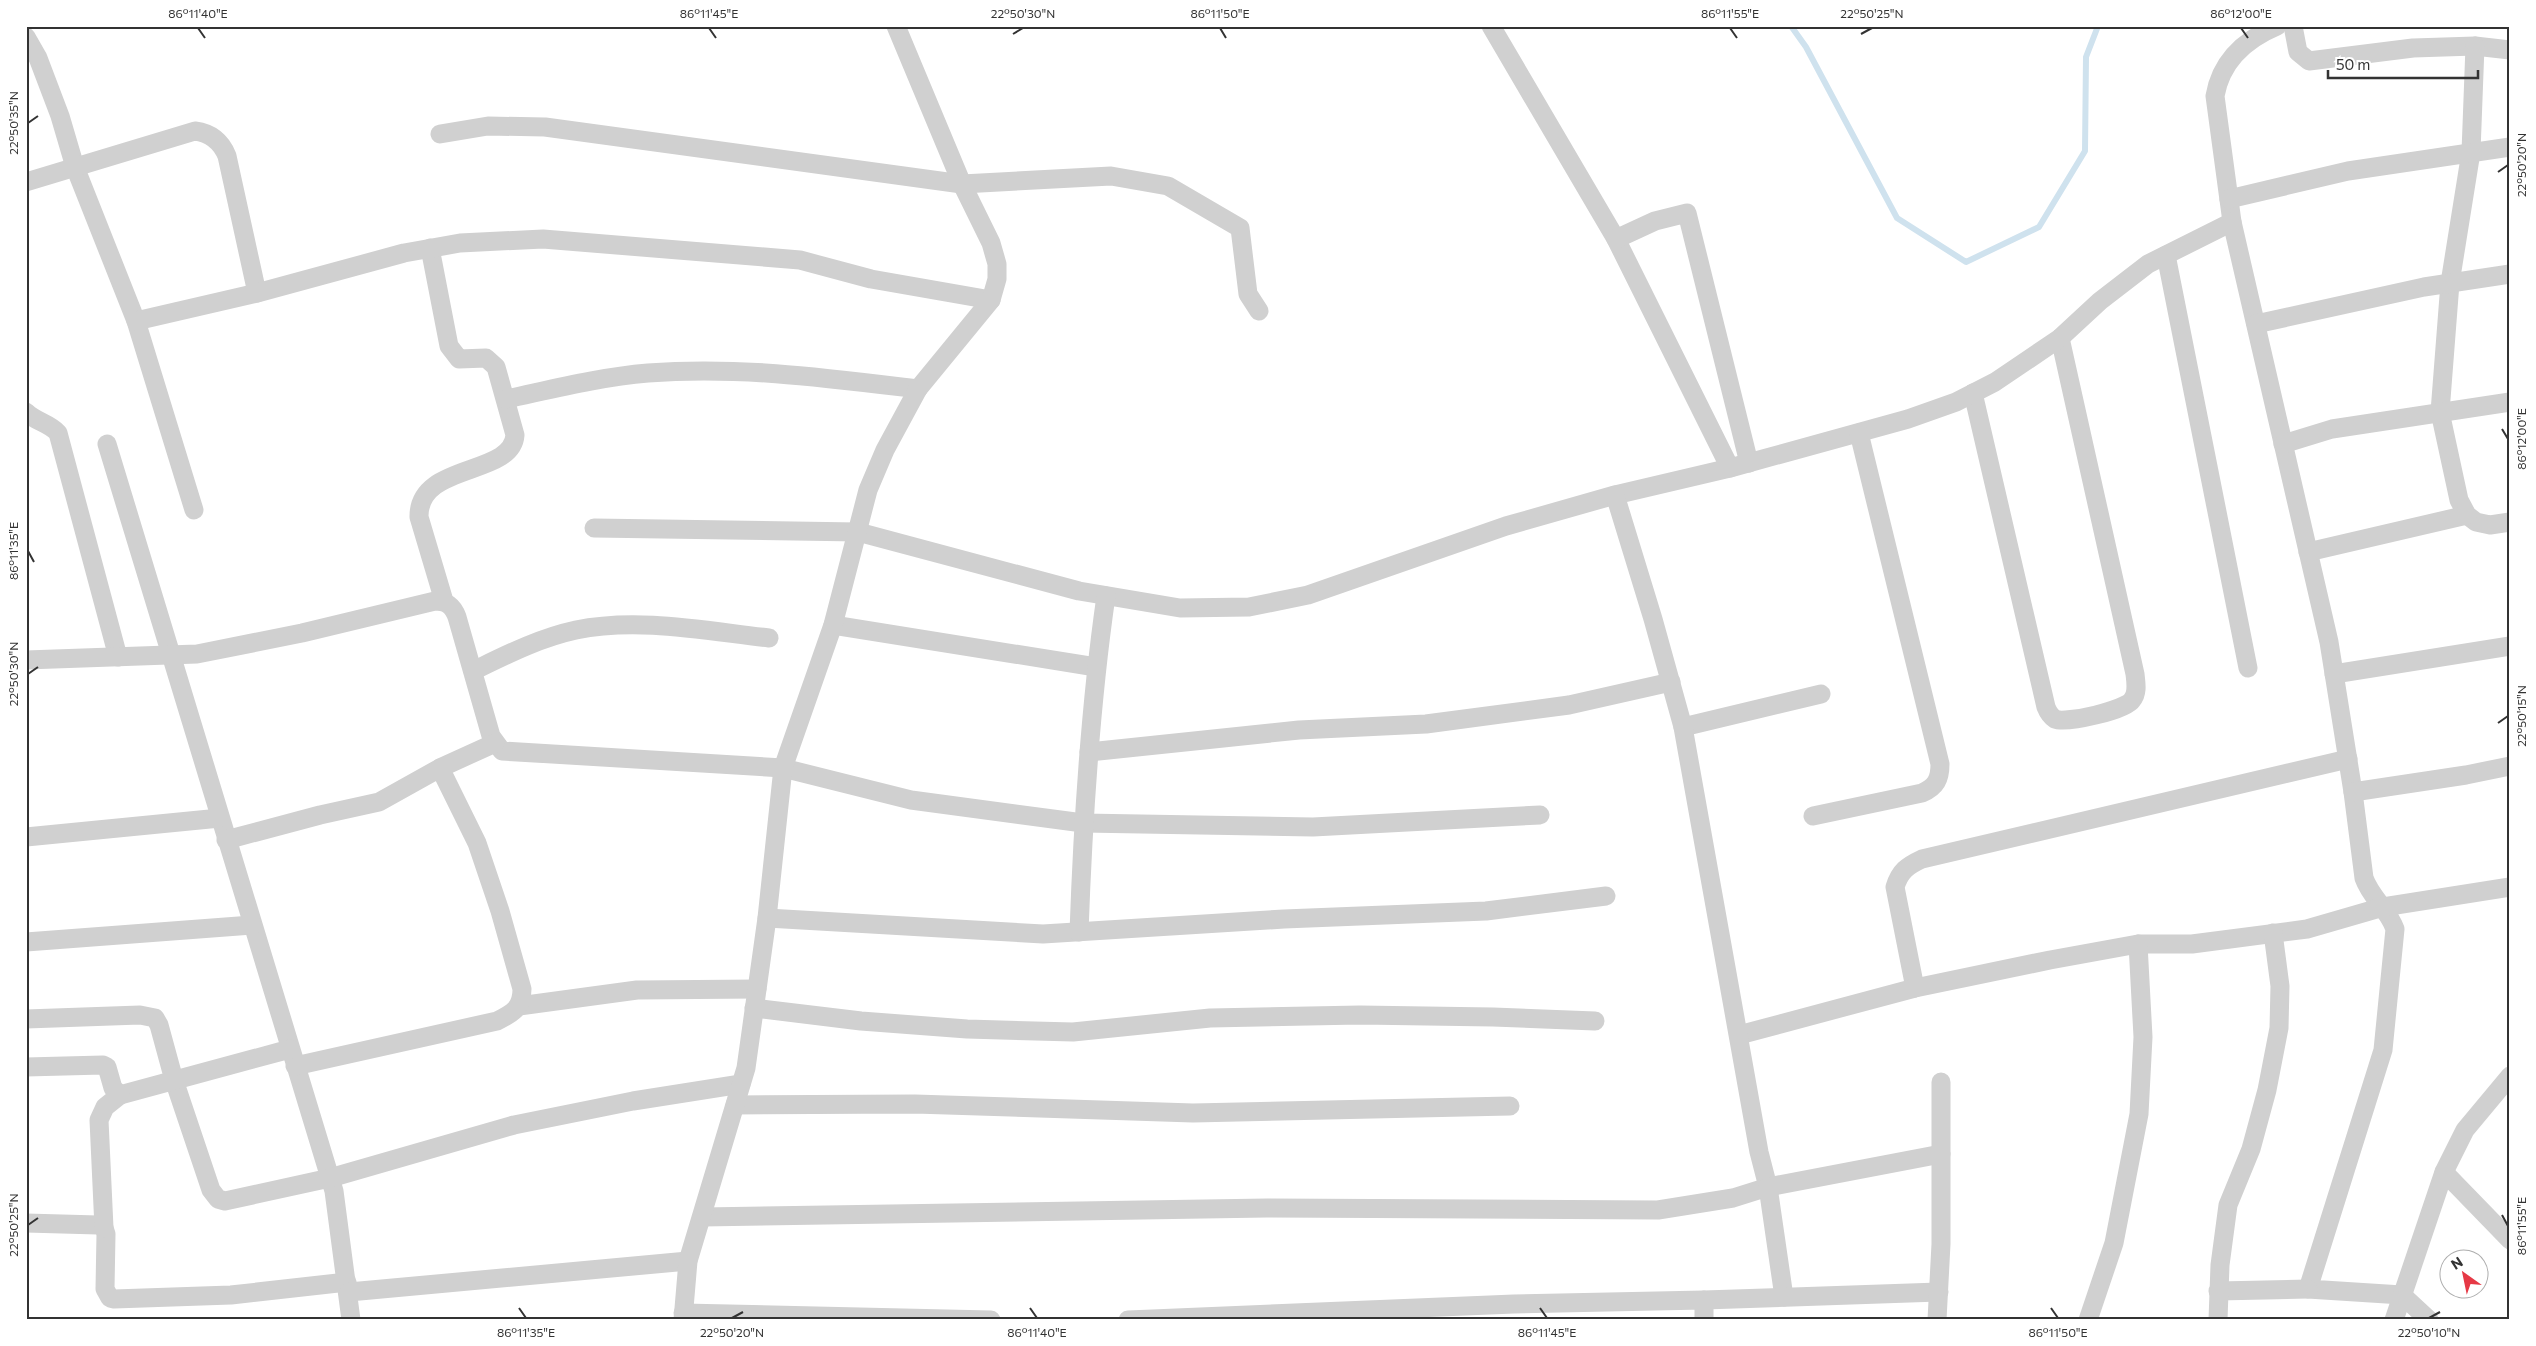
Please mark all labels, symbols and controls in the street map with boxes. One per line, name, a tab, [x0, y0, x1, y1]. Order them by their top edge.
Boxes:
text: 86°11'40"E	[168, 6, 228, 20]
text: 86°11'45"E	[680, 6, 738, 20]
text: 22°50'30"N	[991, 6, 1055, 20]
text: 86°11'50"E	[1190, 6, 1250, 20]
text: 86°11'55"E	[1701, 6, 1759, 20]
text: 22°50'25"N	[1840, 6, 1904, 20]
text: 86°12'00"E	[2210, 6, 2272, 20]
scale bar	[2328, 48, 2478, 80]
text: 50 m	[2336, 55, 2370, 73]
text: 22°50'35"N	[6, 91, 20, 155]
text: 22°50'20"N	[2514, 133, 2528, 197]
text: 86°12'00"E	[2514, 408, 2528, 470]
text: 86°11'35"E	[6, 522, 20, 580]
text: 22°50'30"N	[6, 642, 20, 706]
text: 22°50'15"N	[2514, 685, 2528, 747]
text: 22°50'25"N	[6, 1193, 20, 1257]
text: 86°11'55"E	[2514, 1197, 2528, 1255]
north arrow	[2438, 1248, 2488, 1298]
text: N	[2448, 1253, 2466, 1273]
text: 86°11'35"E	[497, 1325, 555, 1339]
text: 22°50'20"N	[700, 1325, 764, 1339]
text: 86°11'40"E	[1007, 1325, 1067, 1339]
text: 86°11'45"E	[1518, 1325, 1576, 1339]
text: 86°11'50"E	[2028, 1325, 2088, 1339]
text: 22°50'10"N	[2398, 1325, 2460, 1339]

